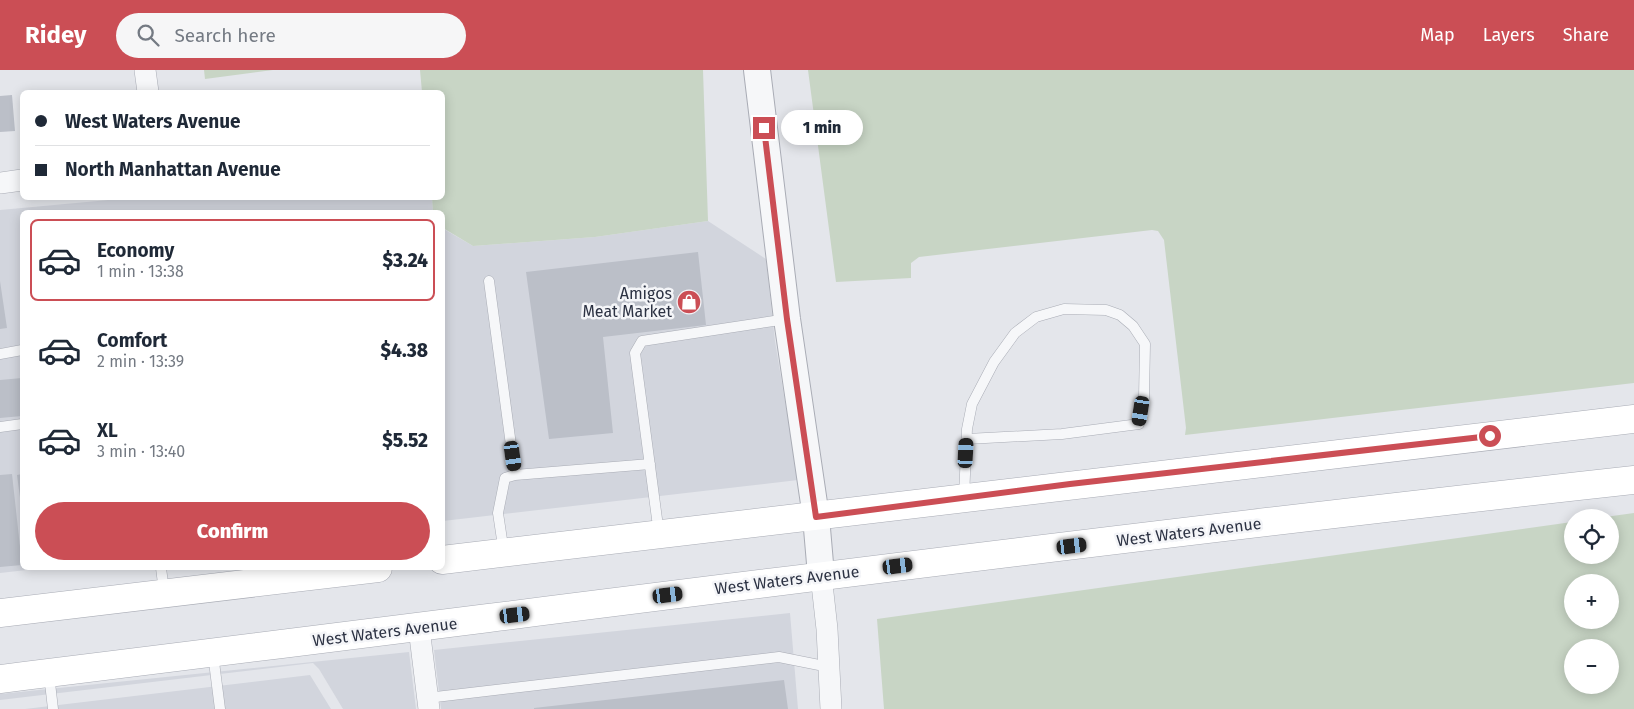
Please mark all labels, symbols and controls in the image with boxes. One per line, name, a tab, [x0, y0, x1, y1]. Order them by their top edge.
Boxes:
search box	[116, 13, 466, 58]
text: Ridey	[25, 21, 86, 49]
icon: search	[134, 21, 162, 49]
text: Search here	[174, 24, 276, 47]
text: Map	[1420, 24, 1455, 46]
text: Layers	[1483, 24, 1535, 46]
text: Share	[1563, 24, 1609, 46]
text: West Waters Avenue	[65, 110, 241, 133]
callout: 1 min	[782, 110, 864, 146]
route end	[753, 117, 775, 139]
text: 1 min	[803, 118, 841, 137]
text: North Manhattan Avenue	[65, 158, 281, 181]
icon: car	[37, 238, 82, 283]
text: Economy	[97, 239, 174, 262]
text: $3.24	[383, 249, 428, 272]
text: 1 min · 13:38	[97, 262, 184, 281]
place label: Amigos Meat Market	[582, 284, 672, 321]
shop icon: Amigos Meat Market	[676, 289, 702, 315]
icon: car	[37, 328, 82, 373]
text: Comfort	[97, 329, 167, 352]
text: $4.38	[380, 339, 428, 362]
text: 2 min · 13:39	[97, 352, 184, 371]
car	[1131, 395, 1150, 427]
icon: car	[37, 418, 82, 463]
text: XL	[97, 419, 118, 442]
route start	[1479, 425, 1501, 447]
text: $5.52	[382, 429, 428, 452]
car	[957, 438, 974, 468]
car	[503, 440, 522, 472]
text: 3 min · 13:40	[97, 442, 185, 461]
button: Confirm	[35, 502, 430, 560]
map controls	[1564, 509, 1619, 694]
button: locate	[1564, 509, 1619, 564]
street label: West Waters Avenue	[1116, 514, 1262, 550]
car	[1056, 537, 1087, 555]
car	[882, 557, 913, 575]
street label: West Waters Avenue	[714, 562, 860, 598]
button: +	[1564, 574, 1619, 629]
car	[652, 586, 683, 604]
car	[499, 606, 530, 624]
street label: West Waters Avenue	[312, 614, 458, 650]
button: −	[1564, 639, 1619, 694]

